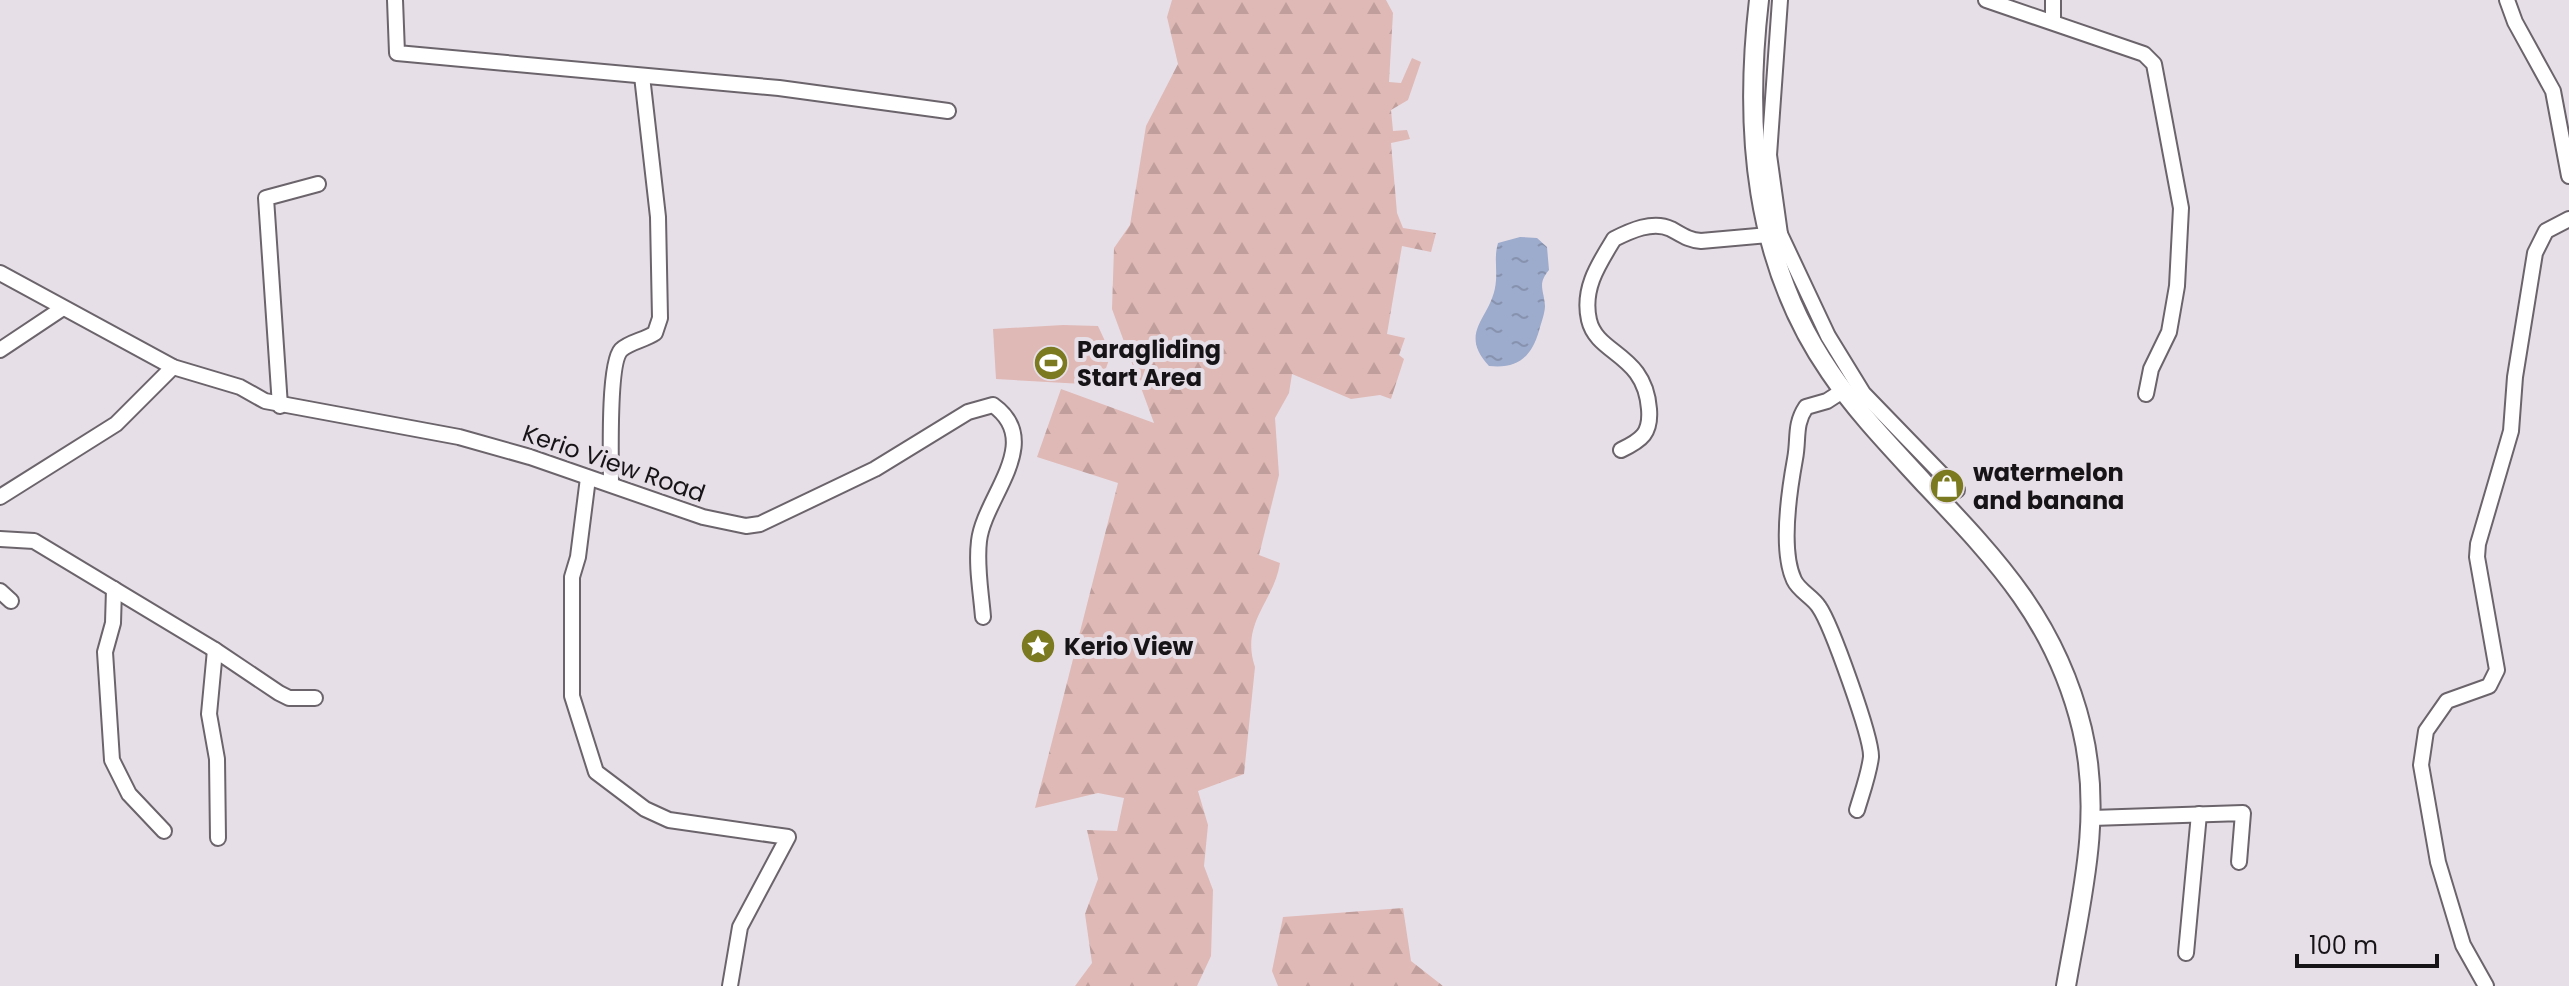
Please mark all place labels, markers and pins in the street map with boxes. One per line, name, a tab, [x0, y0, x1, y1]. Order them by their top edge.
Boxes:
place label: Paragliding Start Area	[1077, 333, 1221, 394]
sports icon: Paragliding Start Area	[1032, 344, 1070, 382]
place label: watermelon and banana	[1973, 456, 2124, 517]
shop icon: watermelon and banana	[1928, 467, 1966, 505]
place icon: Kerio View	[1019, 627, 1057, 665]
place label: Kerio View	[1064, 630, 1194, 663]

